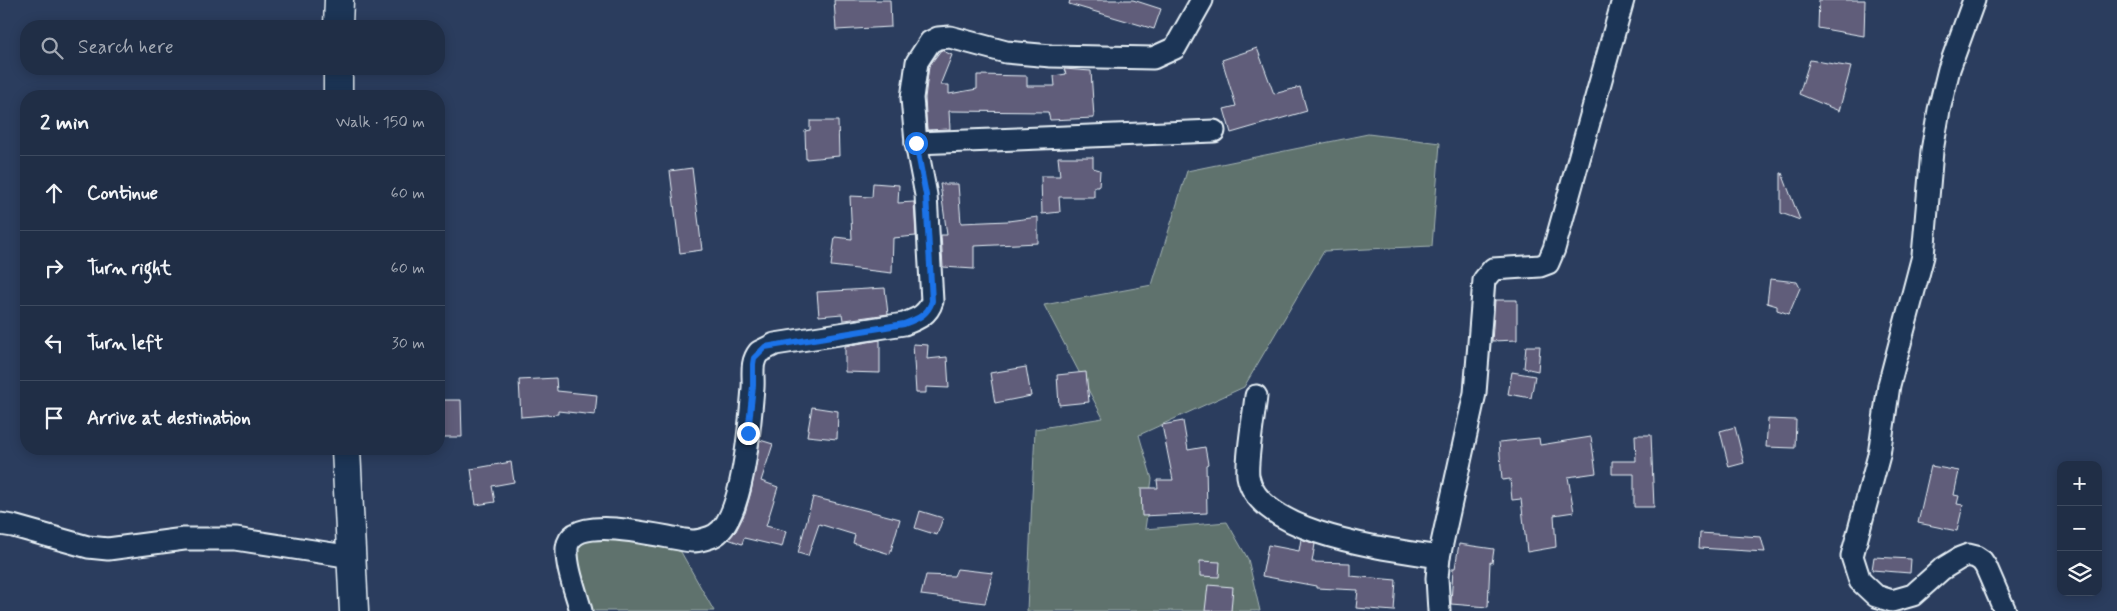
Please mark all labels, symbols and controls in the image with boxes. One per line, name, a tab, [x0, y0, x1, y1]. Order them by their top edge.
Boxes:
search box	[20, 20, 445, 75]
icon: search	[38, 34, 66, 62]
text: Search here	[78, 35, 174, 60]
text: 2 min	[40, 109, 89, 137]
text: Walk · 150 m	[336, 112, 425, 133]
route start	[905, 132, 928, 155]
icon: ahead	[40, 179, 68, 207]
text: Continue	[87, 181, 158, 206]
text: 60 m	[391, 183, 425, 204]
icon: right	[40, 254, 68, 282]
text: Turn right	[87, 256, 171, 281]
text: 60 m	[391, 258, 425, 279]
icon: left	[40, 329, 68, 357]
text: Turn left	[87, 331, 163, 356]
text: 30 m	[392, 333, 425, 354]
icon: arrive	[40, 404, 68, 432]
text: Arrive at destination	[87, 406, 251, 431]
route end	[737, 422, 760, 445]
map controls	[2057, 461, 2102, 596]
button: +	[2057, 461, 2102, 506]
button: −	[2057, 506, 2102, 551]
button: layers	[2057, 551, 2102, 596]

